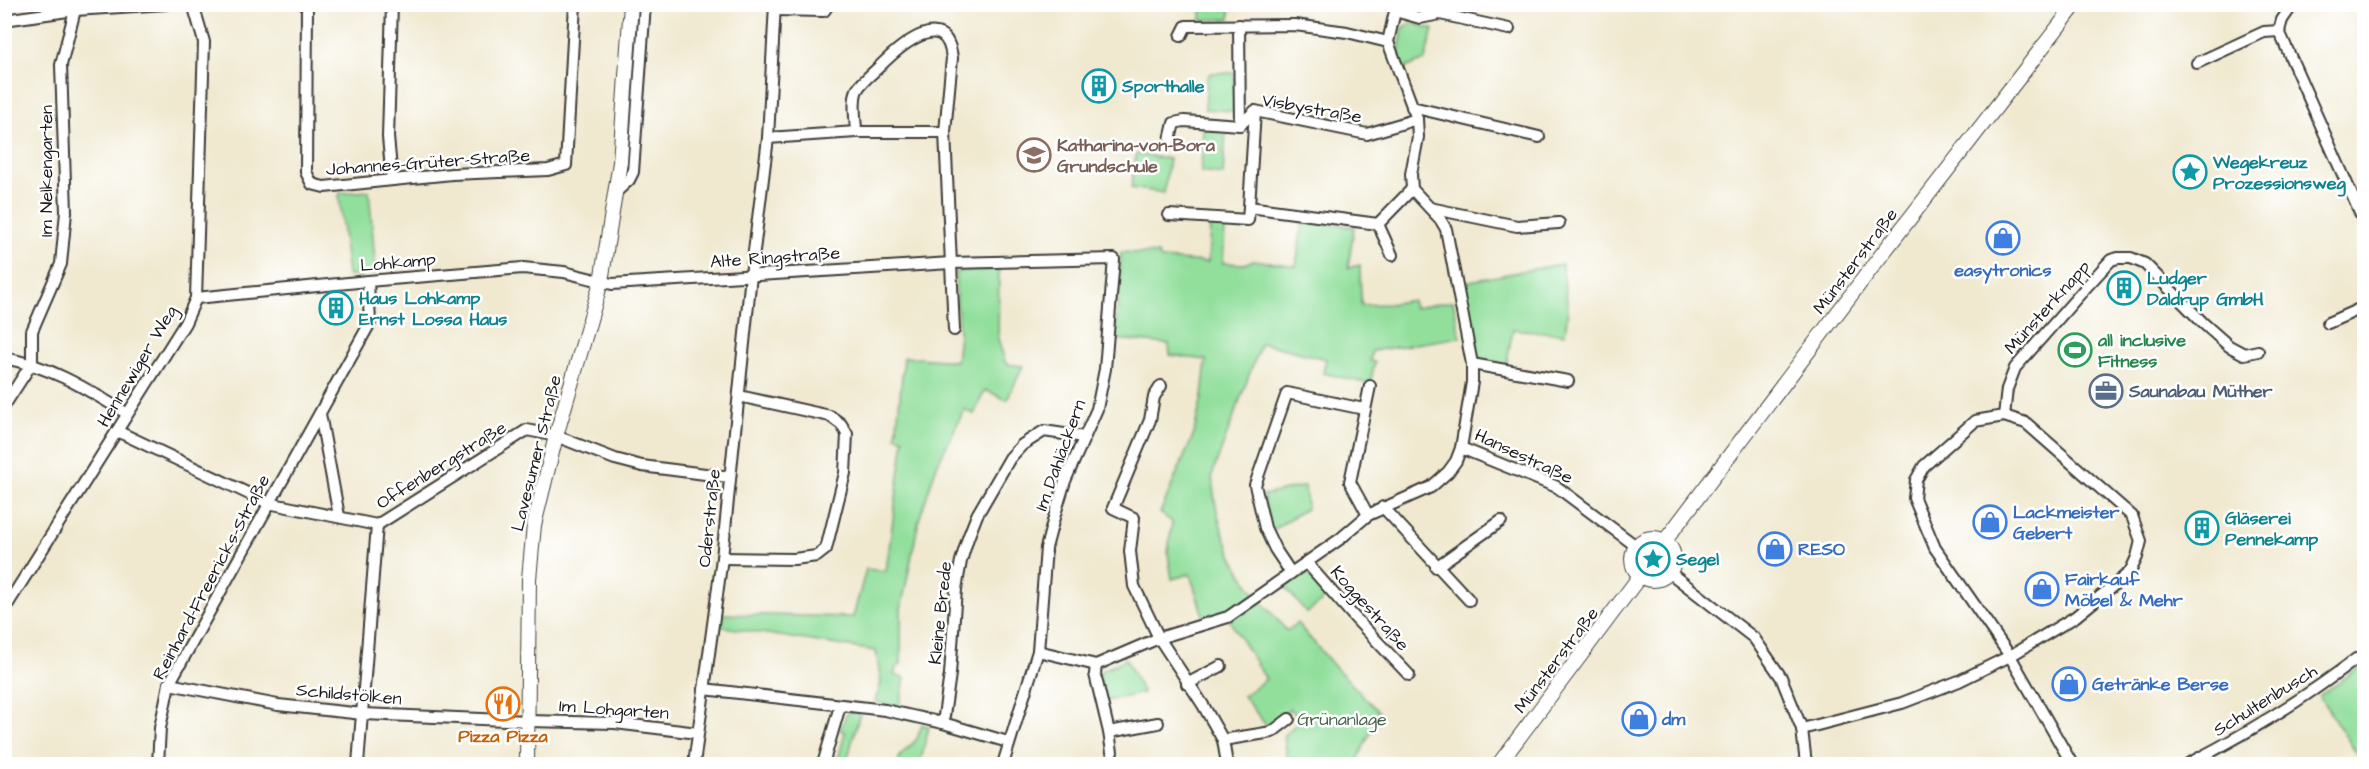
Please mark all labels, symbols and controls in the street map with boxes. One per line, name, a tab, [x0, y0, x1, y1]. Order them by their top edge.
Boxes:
building icon: Sporthalle	[1081, 68, 1117, 104]
place label: Sporthalle	[1121, 74, 1205, 99]
street label: Visbystraße	[1260, 87, 1364, 131]
street label: Im Nelkengarten	[34, 105, 60, 237]
place label: Katharina-von-Bora Grundschule	[1057, 133, 1216, 179]
school or university icon: Katharina-von-Bora Grundschule	[1016, 137, 1052, 173]
street label: Johannes-Grüter-Straße	[325, 143, 531, 182]
place label: Wegekreuz Prozessionsweg	[2212, 150, 2346, 197]
place icon: Wegekreuz Prozessionsweg	[2172, 154, 2208, 190]
street label: Münsterstraße	[1807, 203, 1904, 320]
shop icon: easytronics	[1985, 220, 2021, 256]
street label: Alte Ringstraße	[709, 240, 841, 276]
street label: Lohkamp	[359, 247, 437, 278]
street label: Münsterknapp	[1999, 255, 2096, 360]
place label: easytronics	[1954, 258, 2052, 284]
place label: Ludger Daldrup GmbH	[2147, 266, 2264, 312]
building icon: Ludger Daldrup GmbH	[2106, 270, 2142, 306]
place label: Haus Lohkamp Ernst Lossa Haus	[359, 286, 507, 332]
building icon: Haus Lohkamp Ernst Lossa Haus	[318, 290, 354, 326]
street label: Hennewiger Weg	[91, 301, 184, 432]
place label: all inclusive Fitness	[2097, 328, 2186, 374]
sports icon: all inclusive Fitness	[2057, 332, 2093, 368]
street label: Lavesumer Straße	[505, 372, 568, 534]
office icon: Saunabau Müther	[2088, 373, 2124, 409]
place label: Saunabau Müther	[2128, 379, 2273, 404]
street label: Im Dahläckern	[1029, 396, 1092, 514]
street label: Offenbergstraße	[371, 415, 512, 516]
street label: Hansestraße	[1471, 423, 1577, 490]
street label: Oderstraße	[692, 467, 727, 569]
street label: Reinhard-Freericks-Straße	[147, 470, 276, 684]
place label: Lackmeister Gebert	[2013, 500, 2120, 546]
shop icon: Lackmeister Gebert	[1972, 504, 2008, 540]
place label: Gläserei Pennekamp	[2225, 506, 2318, 552]
building icon: Gläserei Pennekamp	[2184, 510, 2220, 546]
shop icon: RESO	[1757, 531, 1793, 567]
place label: RESO	[1798, 537, 1845, 562]
place icon: Segel	[1635, 541, 1671, 577]
place label: Segel	[1675, 547, 1719, 573]
street label: Kleine Brede	[923, 560, 958, 666]
street label: Koggestraße	[1324, 560, 1415, 657]
place label: Fairkauf Möbel & Mehr	[2065, 567, 2183, 613]
shop icon: Fairkauf Möbel & Mehr	[2024, 571, 2060, 607]
street label: Münsterstraße	[1508, 602, 1605, 719]
street label: Schultenbusch	[2208, 658, 2322, 742]
shop icon: Getränke Berse	[2051, 666, 2087, 702]
place label: Getränke Berse	[2092, 672, 2229, 697]
street label: Schildstölken	[295, 677, 403, 712]
restaurant icon: Pizza Pizza	[485, 686, 521, 722]
street label: Im Lohgarten	[558, 693, 670, 727]
shop icon: dm	[1621, 701, 1657, 737]
park label: Grünanlage	[1297, 707, 1387, 733]
place label: dm	[1661, 707, 1686, 732]
place label: Pizza Pizza	[458, 724, 549, 749]

